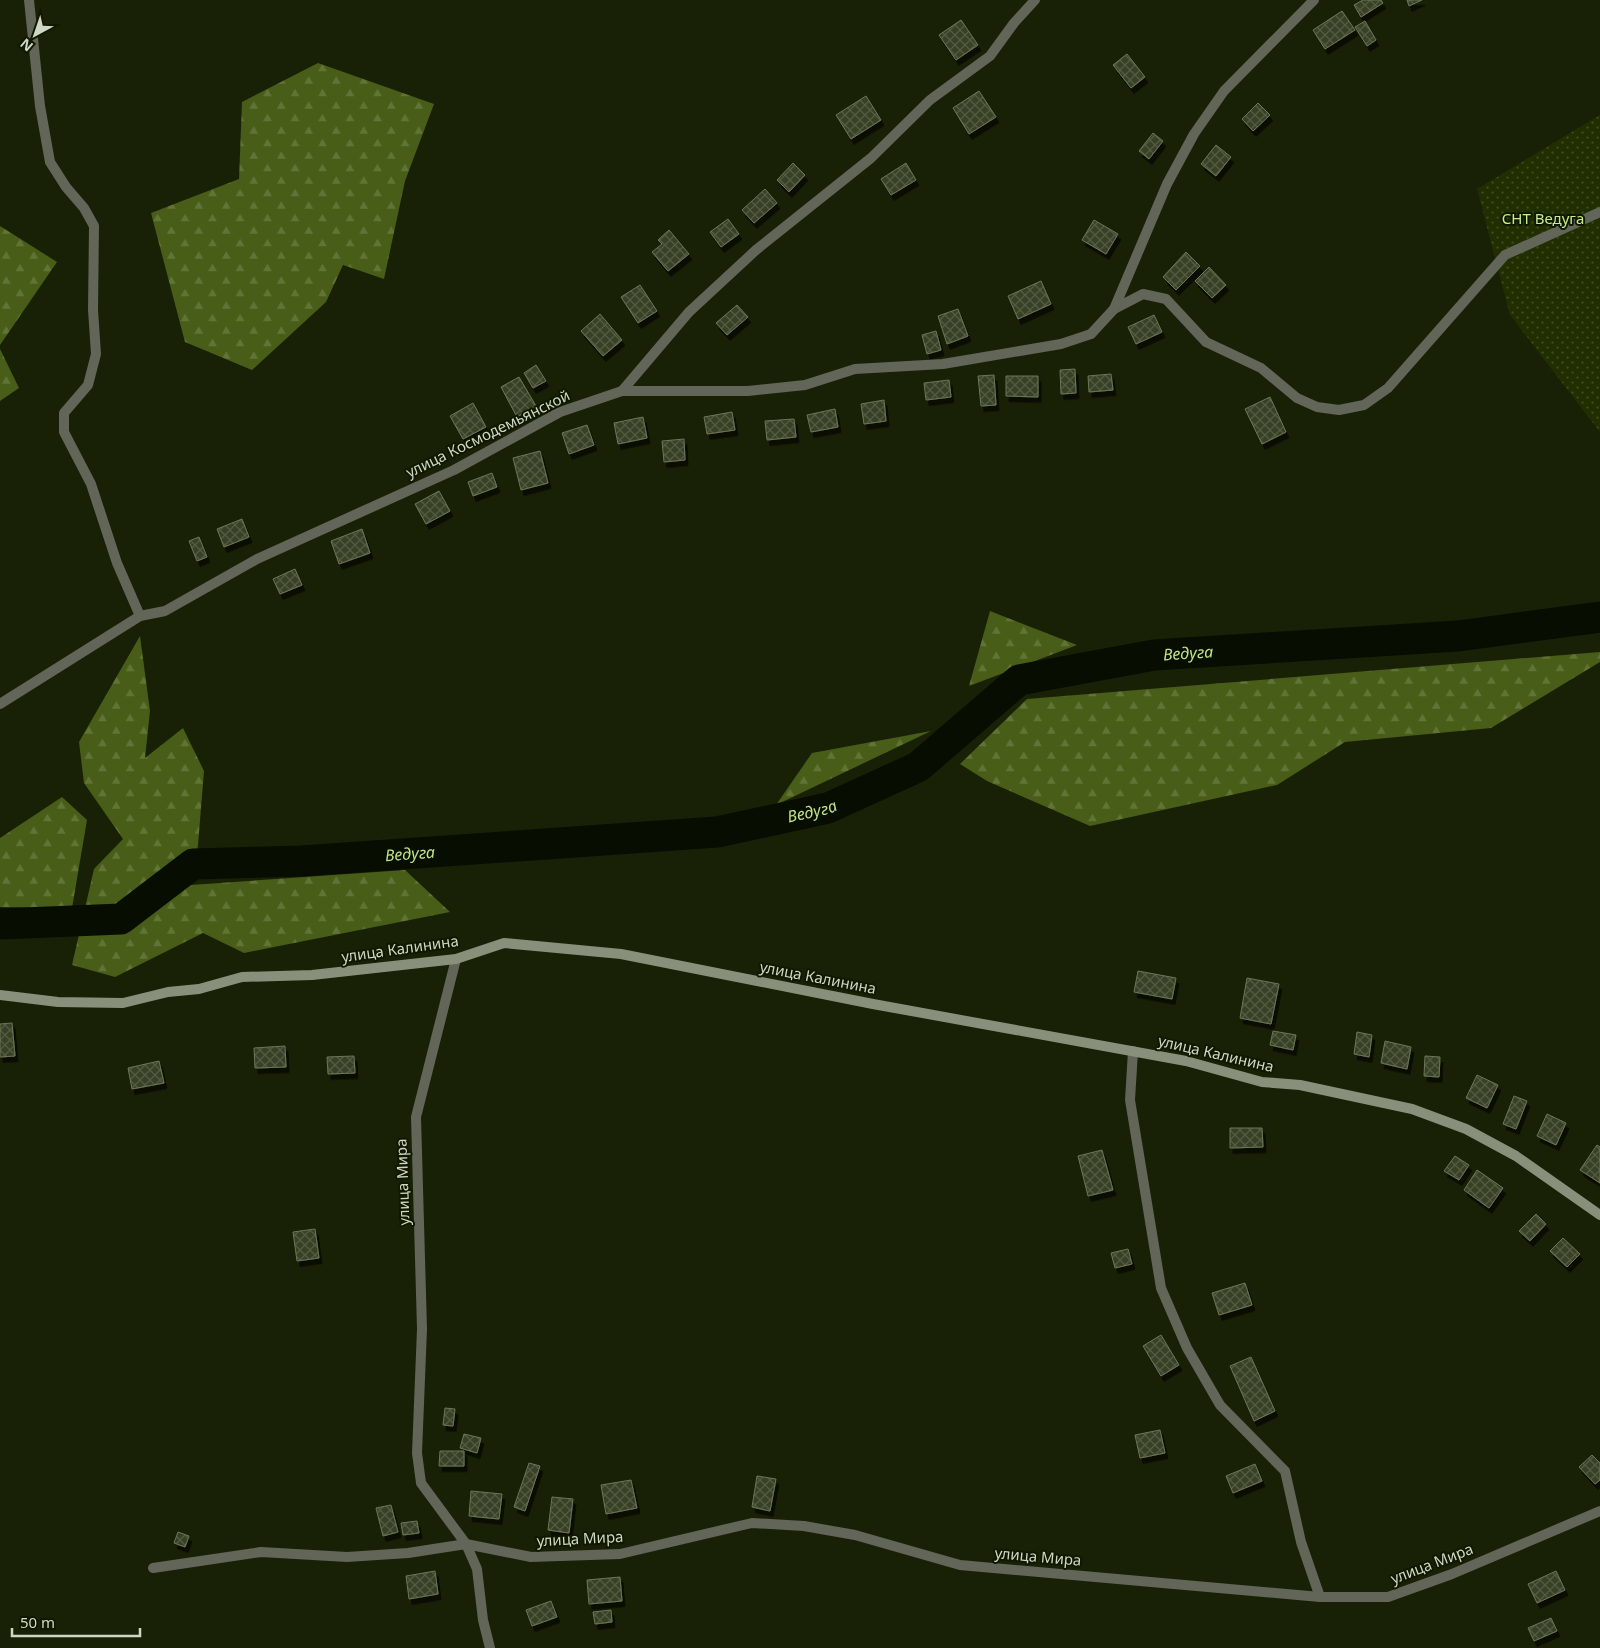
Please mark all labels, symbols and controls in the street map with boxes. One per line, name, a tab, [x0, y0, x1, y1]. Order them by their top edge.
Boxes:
north arrow	[10, 10, 60, 60]
text: N	[16, 34, 37, 56]
park label: СНТ Ведуга	[1502, 208, 1584, 228]
street label: улица Космодемьянской	[402, 385, 573, 482]
water label: Ведуга	[1162, 640, 1214, 665]
water label: Ведуга	[785, 794, 840, 827]
water label: Ведуга	[384, 841, 436, 866]
street label: улица Калинина	[340, 930, 460, 966]
street label: улица Калинина	[758, 956, 878, 998]
street label: улица Калинина	[1156, 1030, 1276, 1076]
street label: улица Мира	[390, 1138, 414, 1226]
street label: улица Мира	[536, 1526, 624, 1550]
street label: улица Мира	[1388, 1538, 1476, 1588]
street label: улица Мира	[994, 1542, 1082, 1570]
scale bar	[12, 1606, 140, 1638]
text: 50 m	[20, 1612, 55, 1632]

